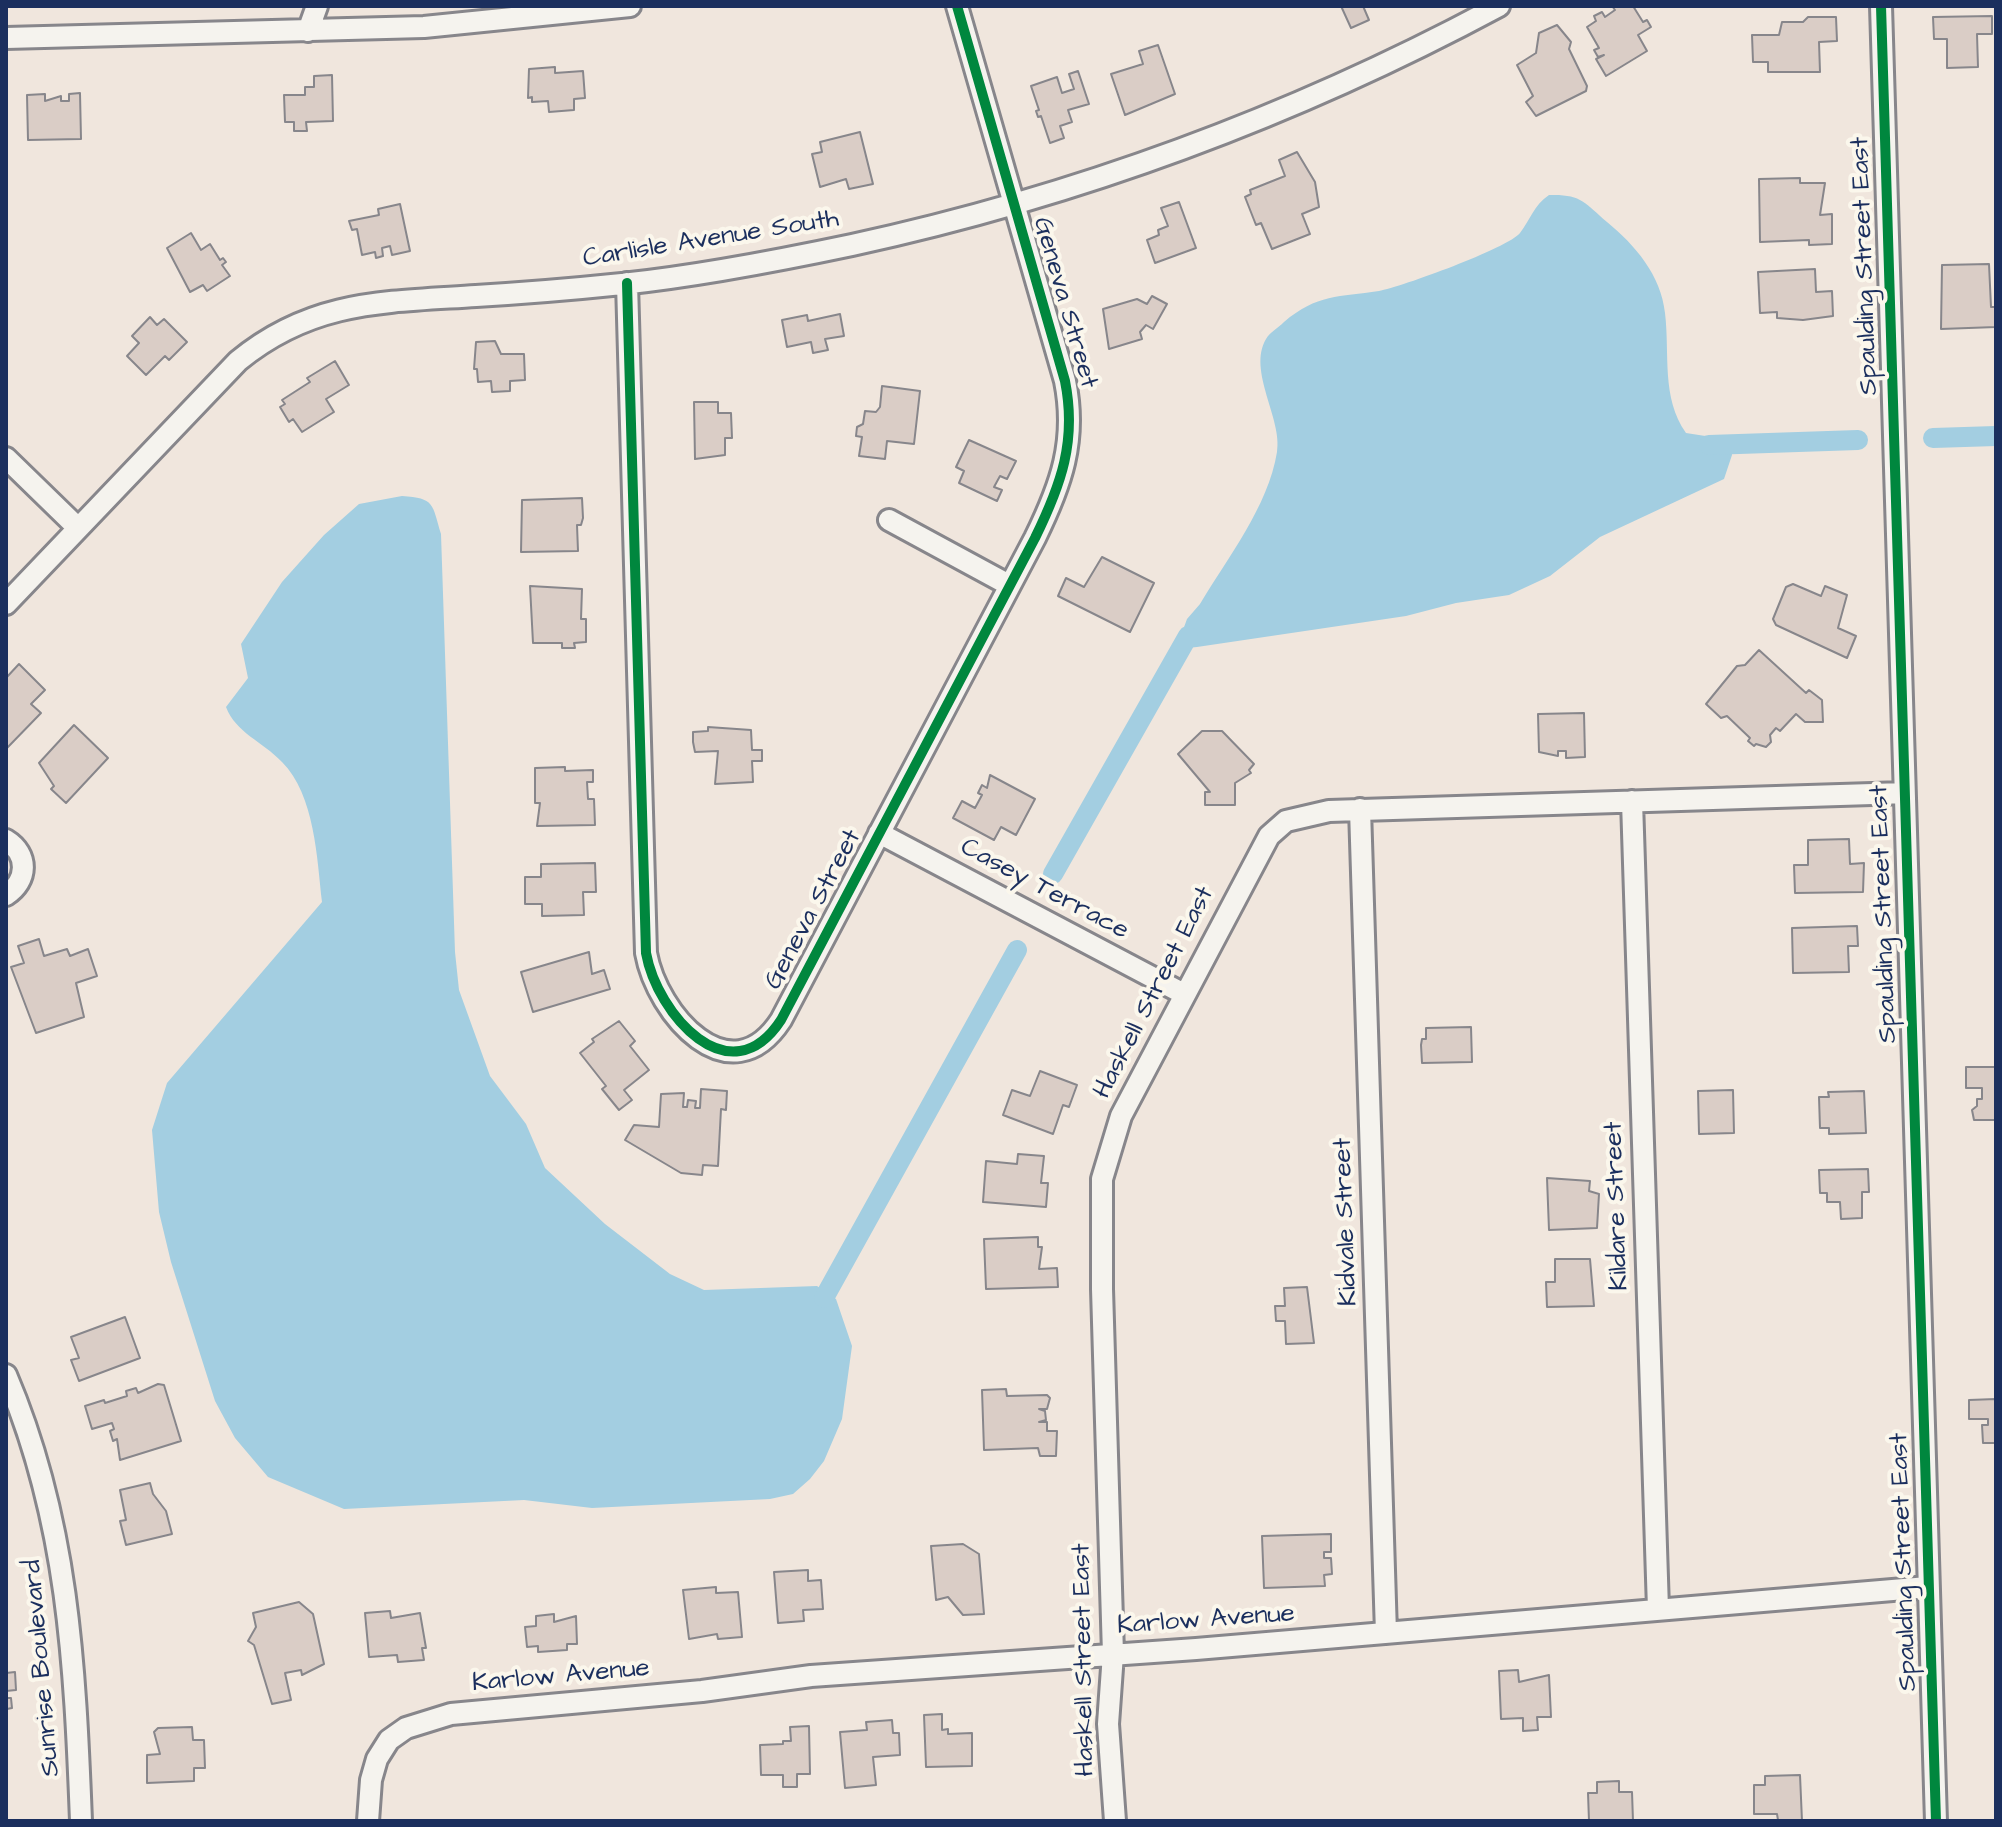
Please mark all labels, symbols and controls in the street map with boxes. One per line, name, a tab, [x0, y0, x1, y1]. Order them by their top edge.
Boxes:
street label: Spaulding Street East	[1846, 136, 1886, 396]
street label: Carlisle Avenue South	[581, 204, 841, 276]
street label: Geneva Street	[1025, 214, 1103, 392]
street label: Spaulding Street East	[1865, 784, 1905, 1044]
street label: Geneva Street	[759, 825, 869, 995]
street label: Casey Terrace	[955, 833, 1133, 947]
street label: Haskell Street East	[1088, 882, 1222, 1104]
street label: Kildare Street	[1599, 1121, 1637, 1291]
street label: Kidvale Street	[1328, 1137, 1366, 1307]
street label: Spaulding Street East	[1885, 1432, 1925, 1692]
street label: Haskell Street East	[1067, 1543, 1103, 1777]
street label: Sunrise Boulevard	[18, 1558, 68, 1778]
street label: Karlow Avenue	[1116, 1599, 1296, 1643]
street label: Karlow Avenue	[471, 1654, 651, 1700]

